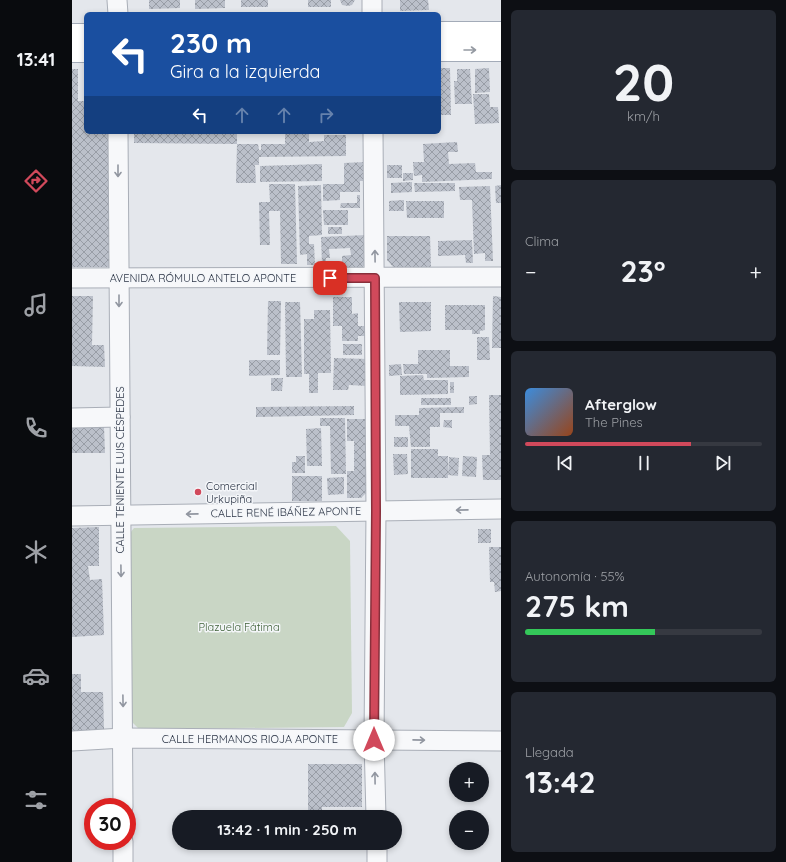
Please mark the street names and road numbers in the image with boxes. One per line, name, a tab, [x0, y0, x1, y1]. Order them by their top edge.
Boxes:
street label: AVENIDA RÓMULO ANTELO APONTE	[110, 271, 296, 285]
street label: CALLE TENIENTE LUIS CÉSPEDES	[113, 386, 127, 554]
street label: CALLE RENÉ IBÁÑEZ APONTE	[211, 504, 361, 520]
street label: CALLE HERMANOS RIOJA APONTE	[162, 732, 338, 746]

